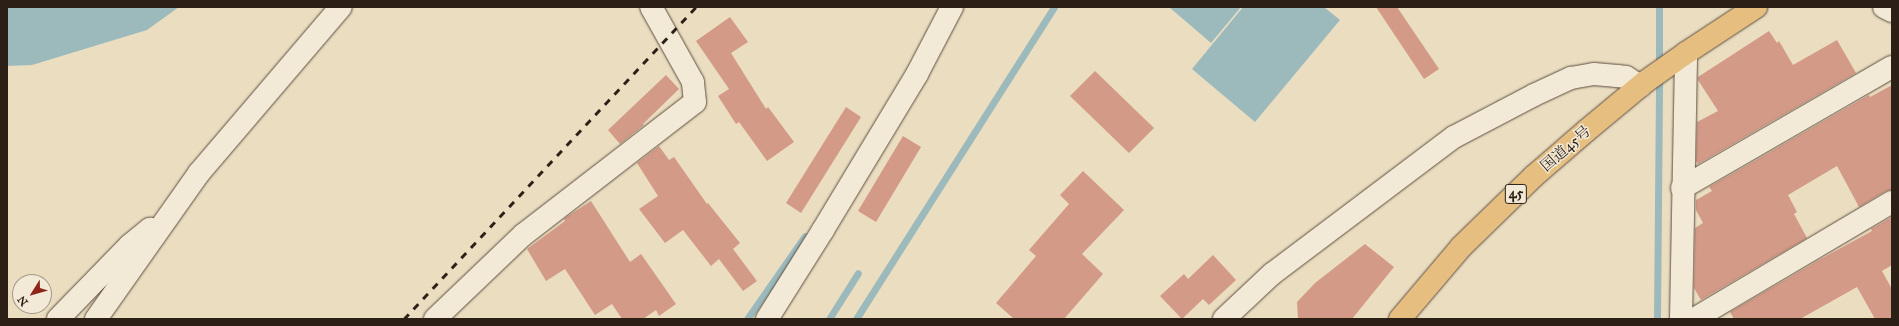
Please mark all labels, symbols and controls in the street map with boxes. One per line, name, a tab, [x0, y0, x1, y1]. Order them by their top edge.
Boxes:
street label: 国道45号	[1537, 122, 1595, 176]
road number: 45	[1504, 182, 1528, 206]
north arrow	[12, 274, 52, 314]
text: N	[15, 293, 31, 309]

